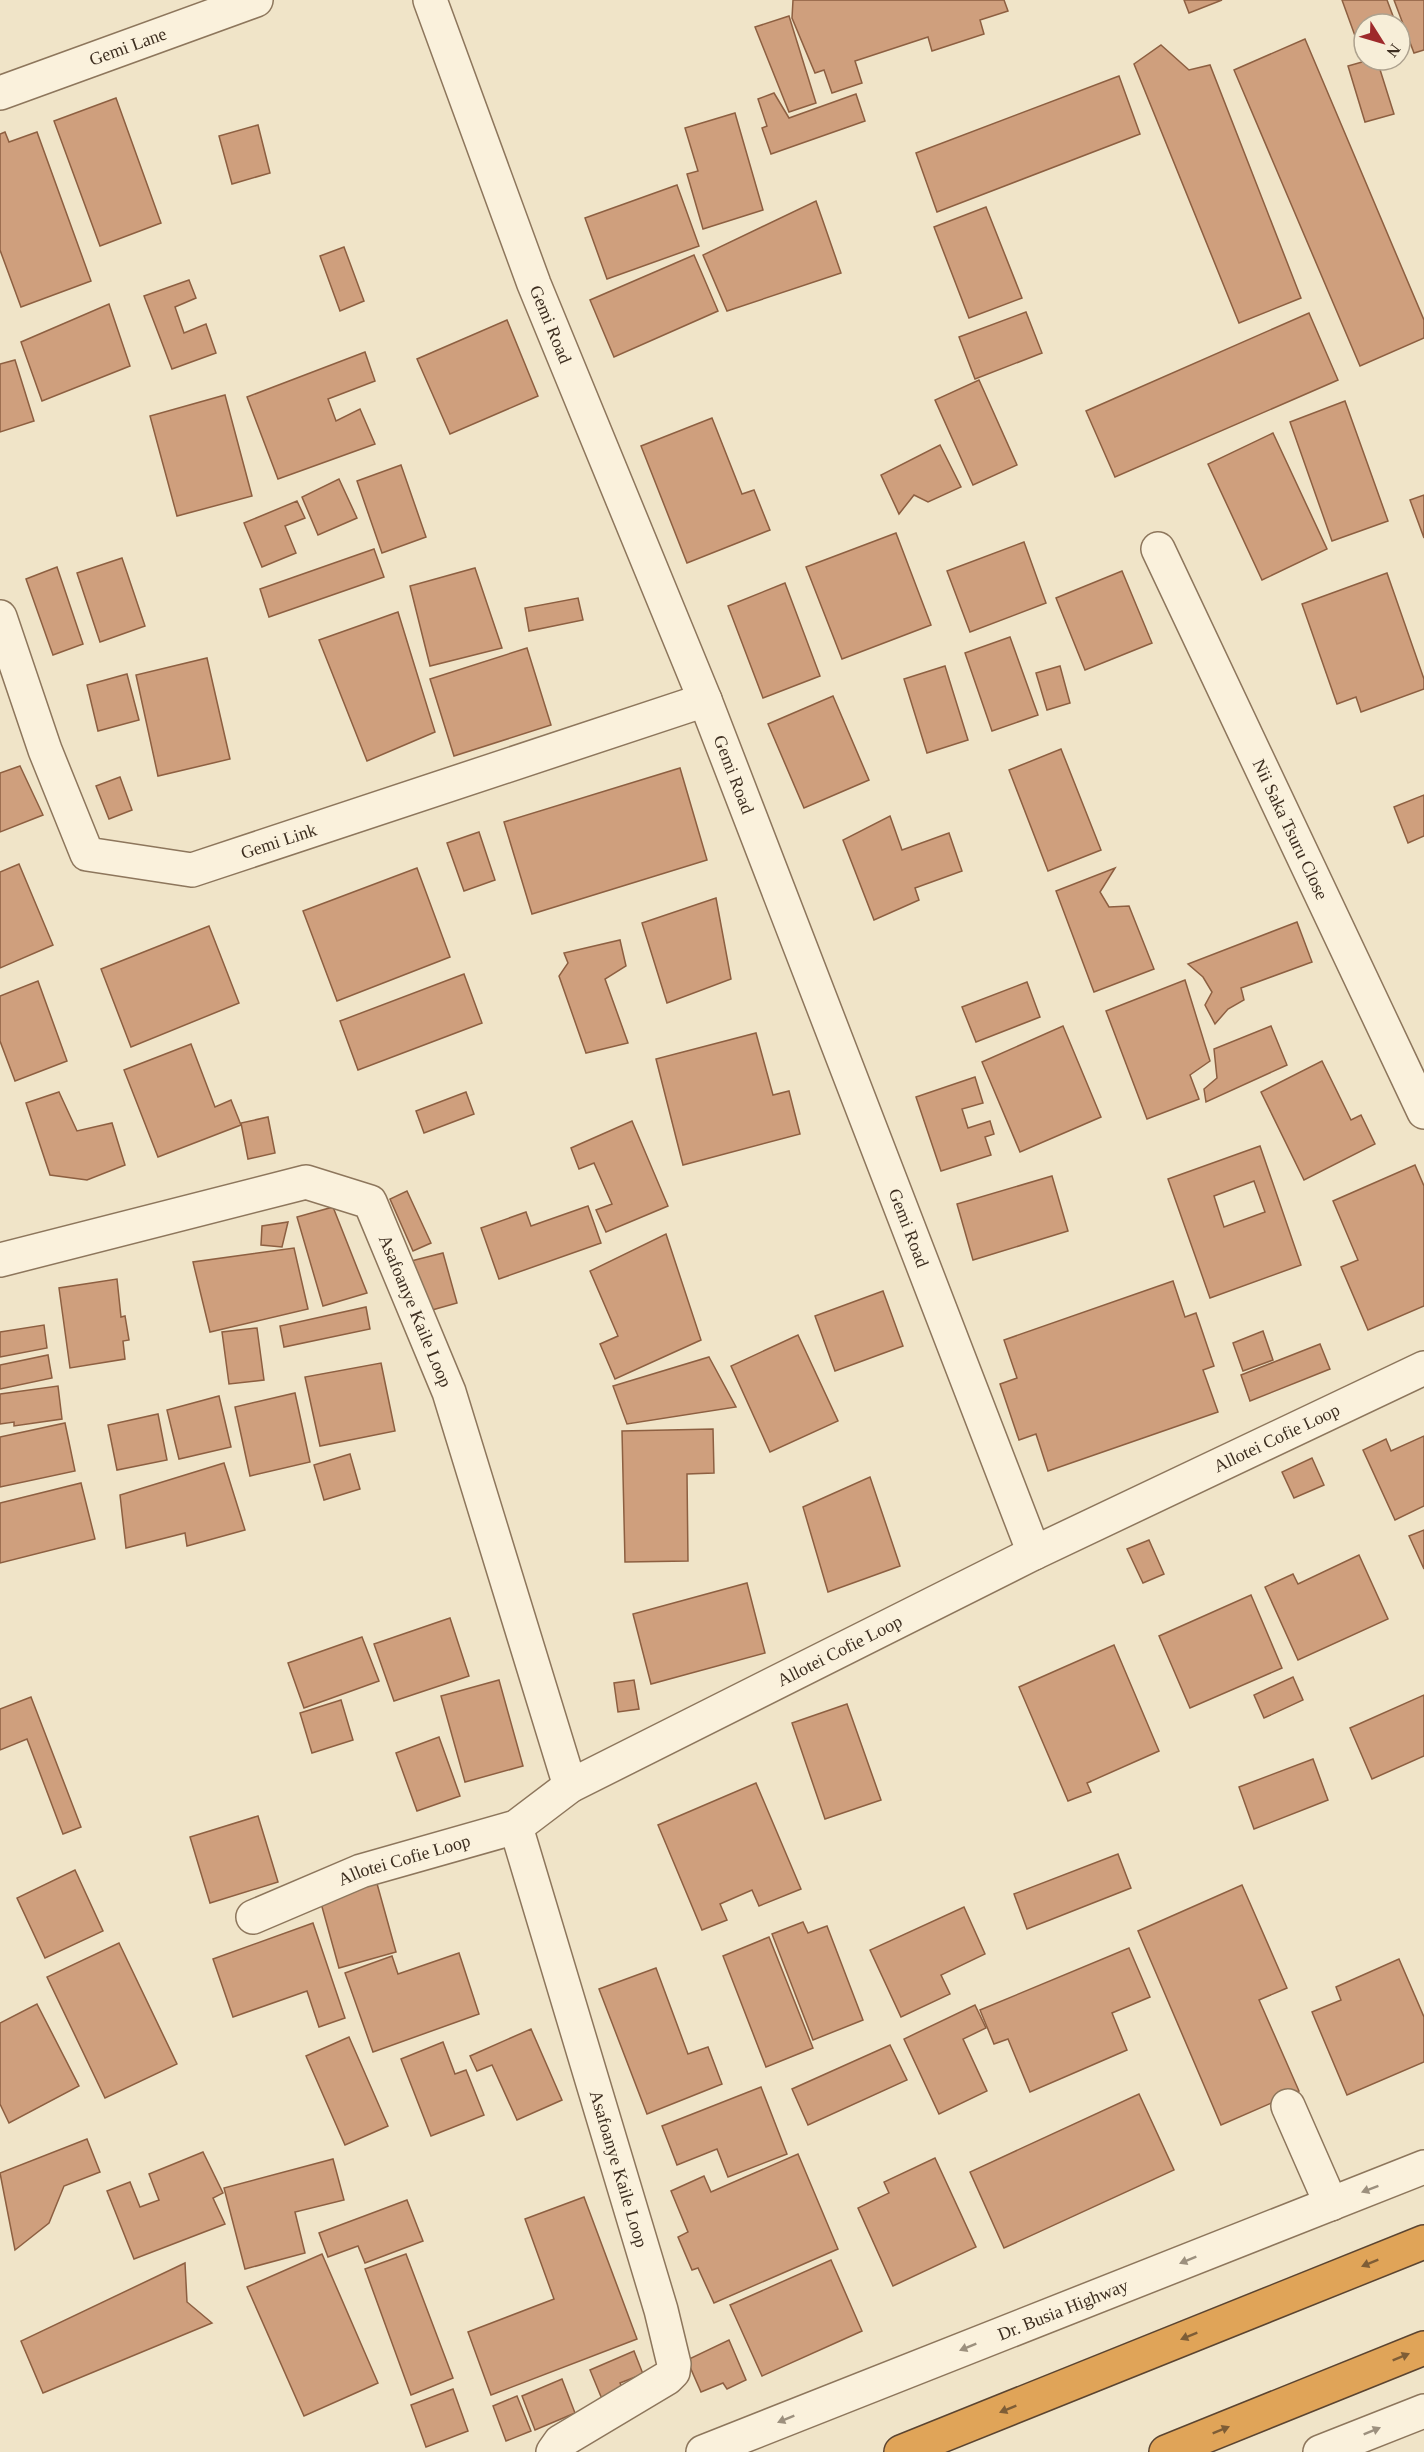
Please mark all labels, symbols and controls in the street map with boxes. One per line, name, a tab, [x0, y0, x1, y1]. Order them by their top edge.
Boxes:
north arrow	[1352, 12, 1412, 72]
street label: Gemi Lane	[87, 23, 169, 70]
text: N	[1383, 41, 1404, 61]
street label: Gemi Road	[526, 282, 576, 366]
street label: Gemi Road	[710, 732, 758, 817]
street label: Nii Saka Tsuru Close	[1249, 756, 1332, 903]
street label: Gemi Link	[238, 819, 319, 863]
street label: Gemi Road	[884, 1186, 933, 1270]
street label: Asafoanye Kaile Loop	[375, 1232, 456, 1390]
street label: Allotei Cofie Loop	[1210, 1400, 1343, 1476]
street label: Allotei Cofie Loop	[774, 1611, 905, 1690]
street label: Allotei Cofie Loop	[335, 1830, 473, 1890]
street label: Asafoanye Kaile Loop	[586, 2088, 652, 2250]
one-way arrow	[1360, 2184, 1378, 2194]
one-way arrow	[1179, 2256, 1197, 2265]
one-way arrow	[1360, 2258, 1378, 2268]
street label: Dr. Busia Highway	[995, 2275, 1131, 2345]
one-way arrow	[1180, 2332, 1198, 2341]
one-way arrow	[959, 2343, 977, 2353]
one-way arrow	[1393, 2352, 1411, 2362]
one-way arrow	[999, 2405, 1017, 2414]
one-way arrow	[777, 2414, 795, 2424]
one-way arrow	[1212, 2425, 1230, 2435]
one-way arrow	[1363, 2426, 1381, 2435]

